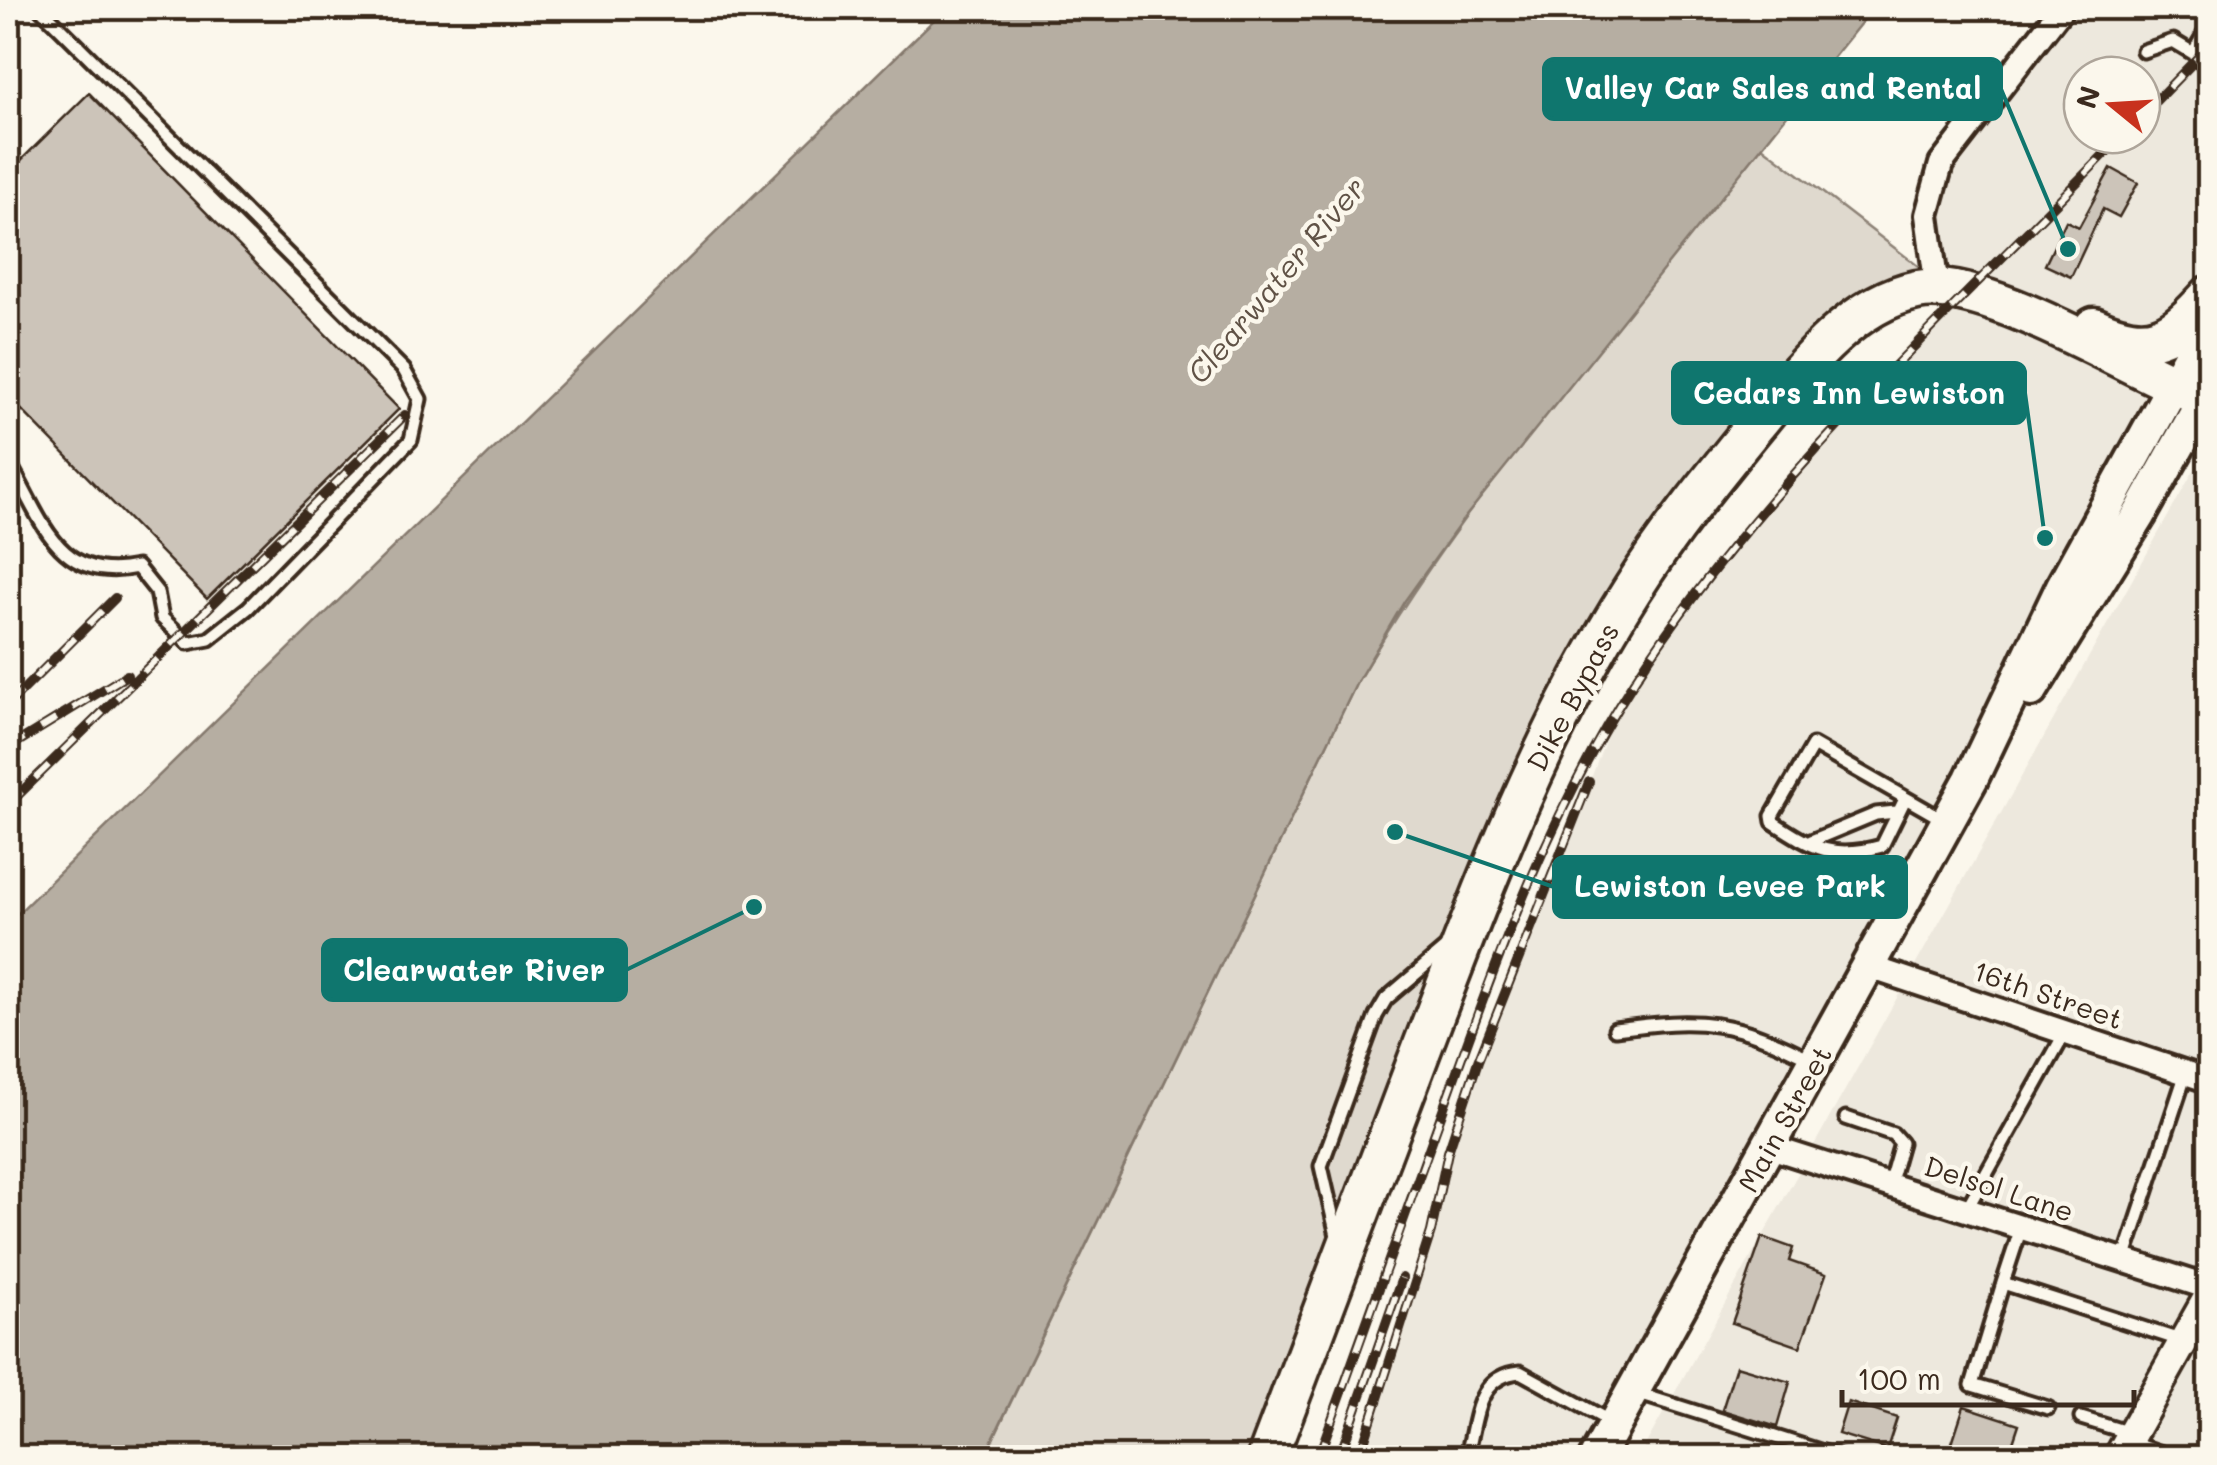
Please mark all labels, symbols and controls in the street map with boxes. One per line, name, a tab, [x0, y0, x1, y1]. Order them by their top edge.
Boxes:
north arrow	[2062, 55, 2162, 155]
callout: Valley Car Sales and Rental	[1544, 59, 2001, 119]
text: Valley Car Sales and Rental	[1565, 67, 1981, 107]
text: N	[2067, 81, 2108, 113]
water label: Clearwater River	[1177, 168, 1374, 391]
callout: Cedars Inn Lewiston	[1673, 363, 2025, 423]
text: Cedars Inn Lewiston	[1693, 372, 2005, 412]
street label: Dike Bypass	[1518, 616, 1626, 777]
callout: Lewiston Levee Park	[1554, 857, 1906, 917]
text: Lewiston Levee Park	[1574, 865, 1886, 905]
callout: Clearwater River	[323, 940, 626, 1000]
text: Clearwater River	[343, 949, 605, 989]
street label: 16th Street	[1969, 952, 2128, 1036]
street label: Main Street	[1729, 1039, 1839, 1198]
street label: Delsol Lane	[1920, 1147, 2078, 1229]
scale bar	[1842, 1345, 2134, 1407]
text: 100 m	[1857, 1358, 1941, 1398]

